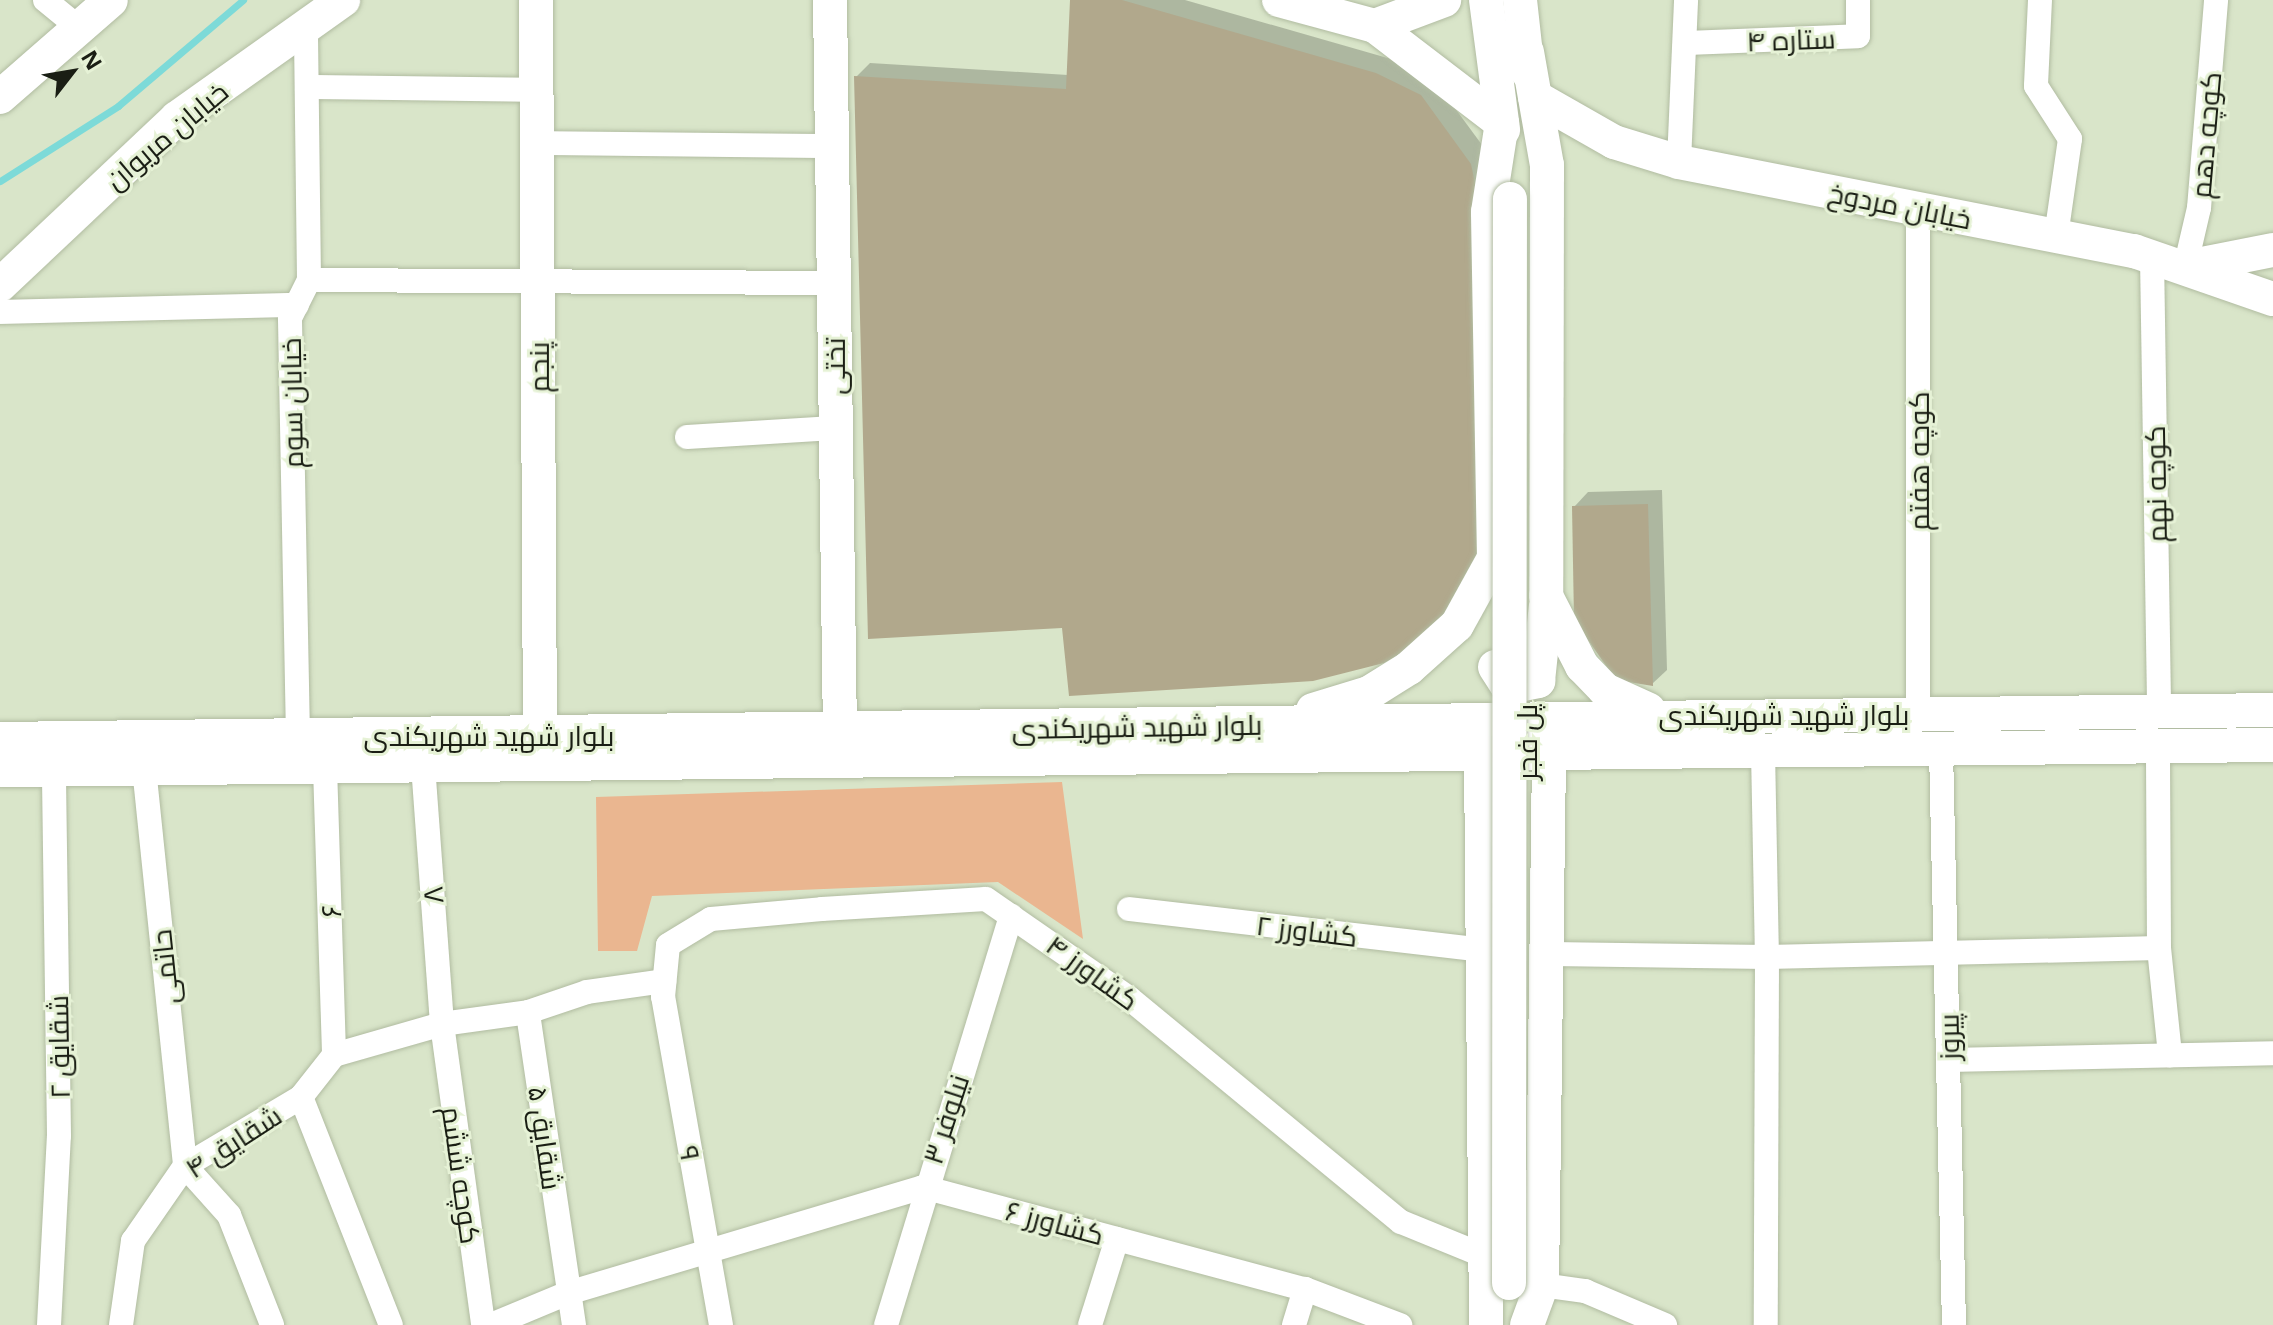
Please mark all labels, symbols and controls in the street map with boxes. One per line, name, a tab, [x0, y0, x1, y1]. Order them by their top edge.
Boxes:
street label: ستاره ۴	[1746, 21, 1836, 57]
north arrow	[32, 32, 112, 112]
text: N	[75, 44, 110, 75]
street label: کوچه دهم	[2183, 70, 2227, 200]
street label: خیابان مریوان	[98, 74, 234, 196]
street label: خیابان مردوخ	[1826, 175, 1974, 235]
street label: خیابان سوم	[273, 337, 309, 469]
street label: تختی	[817, 337, 851, 395]
street label: پنجم	[521, 341, 555, 393]
street label: کوچه هفتم	[1901, 391, 1935, 531]
street label: کوچه نهم	[2137, 425, 2173, 543]
street label: بلوار شهید شهریکندی	[1659, 697, 1909, 731]
street label: پل فجر	[1509, 704, 1543, 780]
street label: بلوار شهید شهریکندی	[1011, 707, 1263, 745]
street label: بلوار شهید شهریکندی	[364, 718, 614, 752]
street label: ۸	[415, 885, 449, 905]
street label: ۶	[313, 904, 347, 918]
street label: کشاورز ۲	[1254, 907, 1360, 953]
street label: کشاورز ۴	[1040, 927, 1146, 1017]
street label: حاتمی	[143, 928, 185, 1006]
street label: شقایق ۲	[40, 995, 76, 1099]
street label: پیروز	[1931, 1013, 1965, 1061]
street label: نیلوفر ۳	[915, 1070, 975, 1168]
street label: شقایق ۵	[522, 1084, 570, 1192]
street label: شقایق ۴	[179, 1098, 287, 1184]
street label: کوچه ششم	[436, 1104, 488, 1246]
street label: ۹	[673, 1143, 709, 1163]
street label: کشاورز ۶	[1002, 1193, 1108, 1251]

